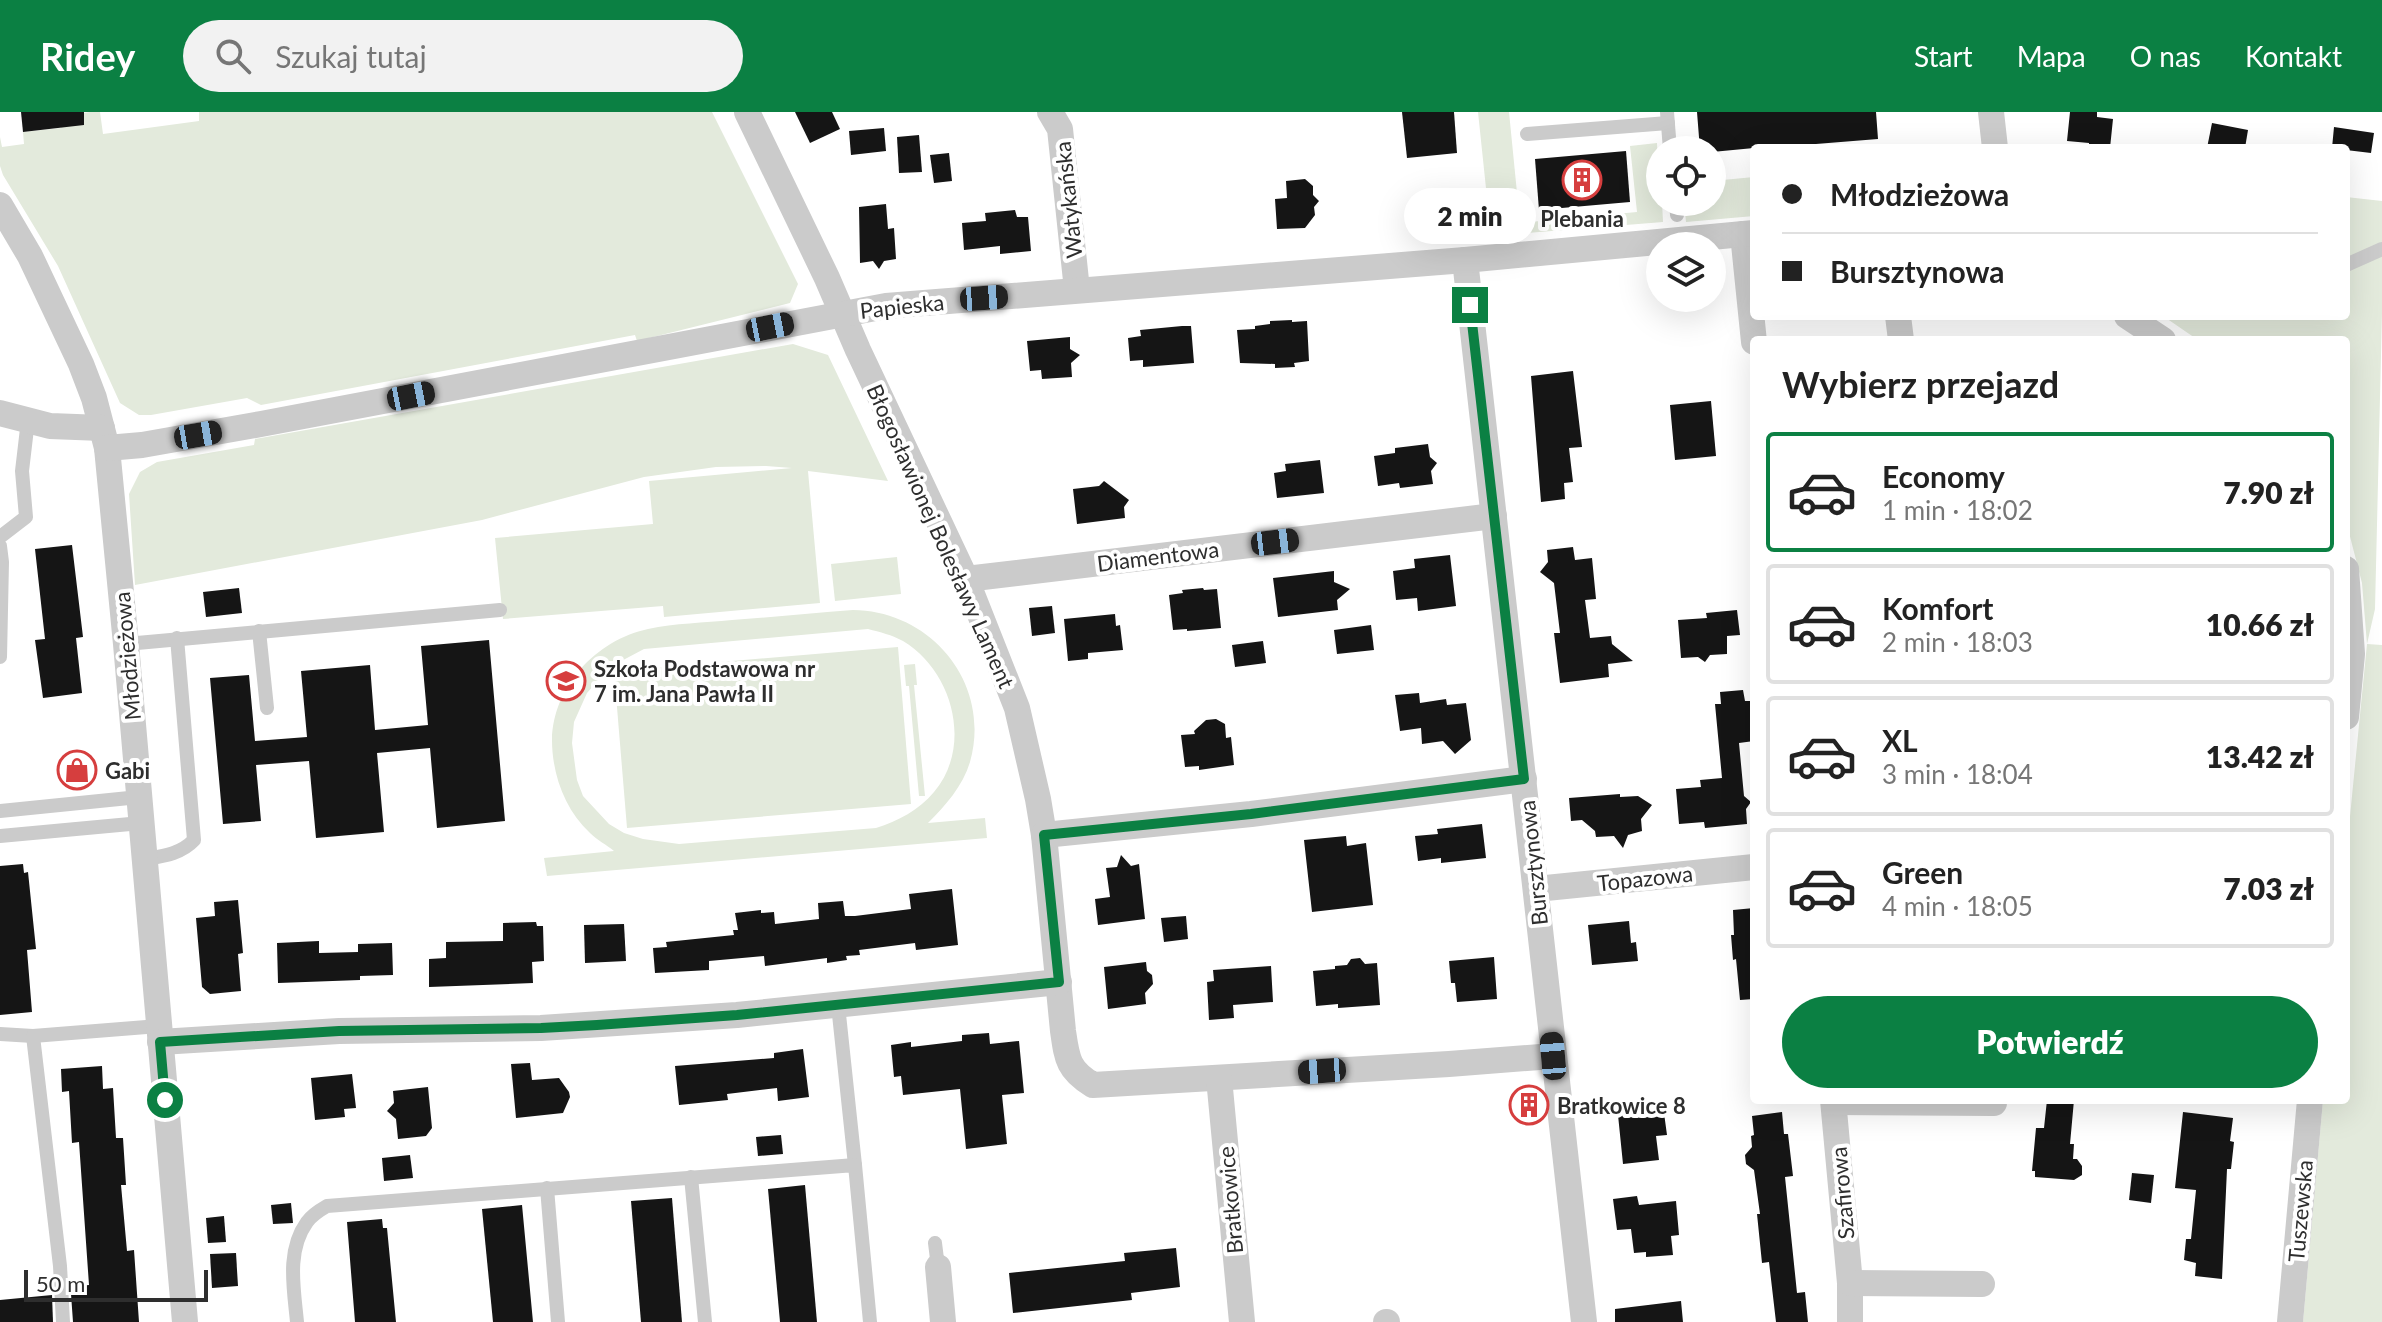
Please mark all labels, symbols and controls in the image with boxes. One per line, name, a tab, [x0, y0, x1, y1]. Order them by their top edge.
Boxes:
search box	[183, 20, 743, 92]
text: Ridey	[40, 33, 135, 79]
icon: search	[211, 34, 255, 78]
text: Szukaj tutaj	[275, 38, 427, 74]
text: Start	[1914, 39, 1973, 73]
text: Mapa	[2017, 39, 2086, 73]
text: O nas	[2130, 39, 2201, 73]
text: Kontakt	[2245, 39, 2342, 73]
map controls	[1646, 136, 1726, 312]
button: locate	[1646, 136, 1726, 216]
street label: Watykańska	[1048, 140, 1088, 260]
building icon: Plebania	[1561, 159, 1603, 201]
text: Młodzieżowa	[1830, 176, 2009, 212]
callout: 2 min	[1404, 189, 1536, 245]
text: 2 min	[1438, 200, 1502, 232]
place label: Plebania	[1540, 205, 1624, 232]
button: layers	[1646, 232, 1726, 312]
text: Bursztynowa	[1830, 253, 2005, 289]
car	[959, 284, 1009, 312]
route end	[1452, 287, 1488, 323]
street label: Papieska	[858, 288, 946, 324]
car	[744, 311, 796, 343]
text: Wybierz przejazd	[1782, 362, 2059, 406]
car	[385, 380, 437, 412]
street label: Błogosławionej Bolesławy Lament	[862, 380, 1021, 692]
car	[172, 419, 224, 451]
icon: car	[1786, 456, 1858, 528]
text: Economy	[1882, 458, 2005, 494]
text: 7.90 zł	[2223, 474, 2314, 510]
text: 1 min · 18:02	[1882, 494, 2033, 526]
car	[1250, 527, 1300, 557]
street label: Diamentowa	[1095, 535, 1221, 577]
icon: car	[1786, 588, 1858, 660]
text: Komfort	[1882, 590, 1993, 626]
street label: Młodzieżowa	[108, 591, 146, 721]
text: 10.66 zł	[2206, 606, 2314, 642]
text: 2 min · 18:03	[1882, 626, 2033, 658]
place label: Szkoła Podstawowa nr 7 im. Jana Pawła II	[594, 655, 816, 707]
school or university icon: Szkoła Podstawowa nr 7 im. Jana Pawła II	[545, 660, 587, 702]
icon: car	[1786, 720, 1858, 792]
text: XL	[1882, 722, 1918, 758]
text: 13.42 zł	[2206, 738, 2314, 774]
shop icon: Gabi	[56, 749, 98, 791]
place label: Gabi	[105, 757, 150, 784]
text: 3 min · 18:04	[1882, 758, 2033, 790]
street label: Bursztynowa	[1513, 799, 1553, 927]
icon: car	[1786, 852, 1858, 924]
text: Green	[1882, 854, 1963, 890]
street label: Topazowa	[1596, 860, 1694, 896]
text: 7.03 zł	[2223, 870, 2314, 906]
text: 4 min · 18:05	[1882, 890, 2033, 922]
button: Potwierdź	[1782, 996, 2318, 1088]
car	[1539, 1031, 1567, 1081]
car	[1297, 1057, 1347, 1085]
route start	[147, 1082, 183, 1118]
building icon: Bratkowice 8	[1508, 1084, 1550, 1126]
place label: Bratkowice 8	[1557, 1092, 1686, 1119]
street label: Bratkowice	[1212, 1145, 1248, 1255]
street label: Szafirowa	[1825, 1146, 1859, 1240]
street label: Tuszewska	[2282, 1159, 2318, 1263]
scale bar	[24, 1266, 208, 1302]
text: 50 m	[36, 1270, 85, 1297]

